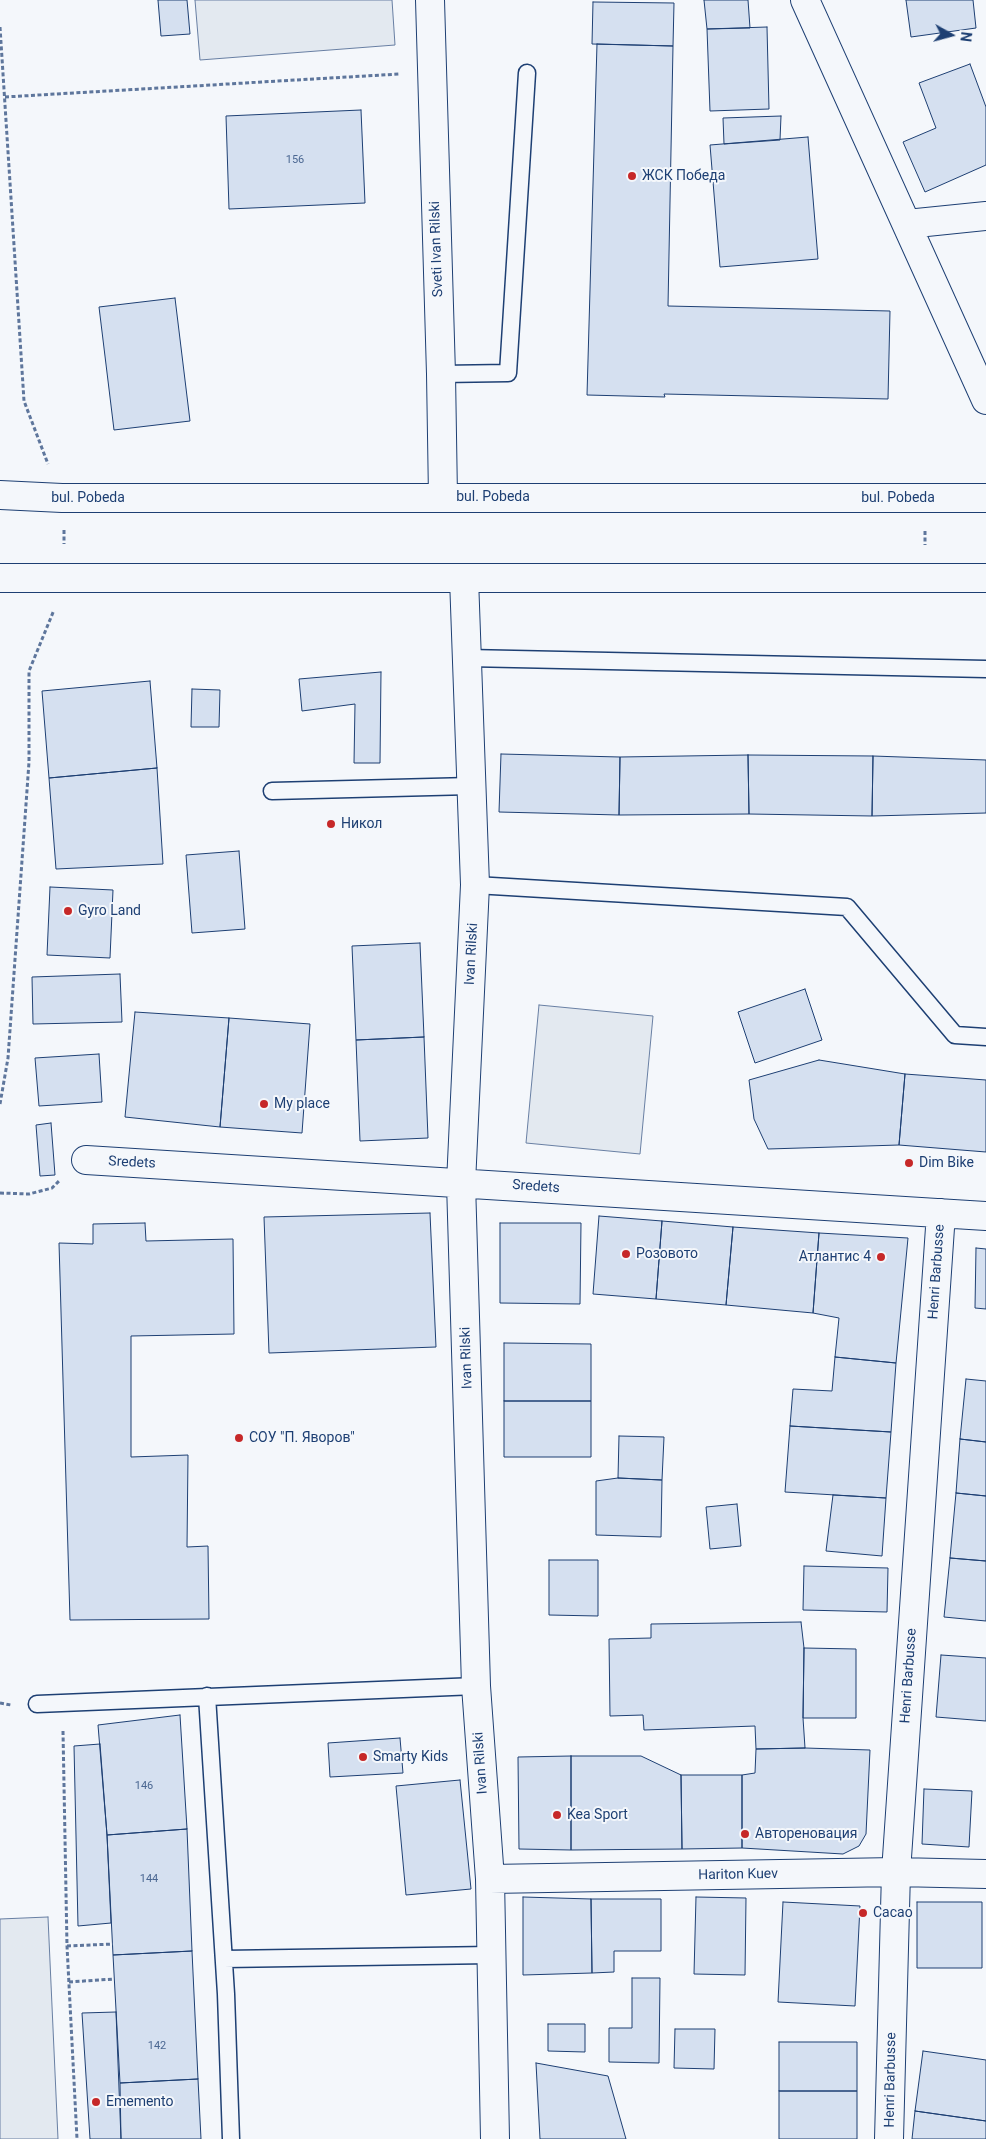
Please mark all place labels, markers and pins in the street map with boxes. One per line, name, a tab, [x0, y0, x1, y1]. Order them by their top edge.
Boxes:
place label: ЖСК Победа	[642, 168, 725, 184]
marker: ЖСК Победа	[626, 170, 638, 182]
place label: Никол	[341, 816, 382, 832]
marker: Никол	[325, 818, 337, 830]
place label: Gyro Land	[78, 903, 141, 919]
marker: Gyro Land	[62, 905, 74, 917]
place label: My place	[274, 1096, 330, 1112]
marker: My place	[258, 1098, 270, 1110]
place label: Dim Bike	[919, 1155, 974, 1171]
marker: Dim Bike	[903, 1157, 915, 1169]
place label: Розовото	[636, 1246, 698, 1262]
marker: Розовото	[620, 1248, 632, 1260]
place label: Атлантис 4	[799, 1249, 871, 1265]
marker: Атлантис 4	[875, 1251, 887, 1263]
place label: СОУ "П. Яворов"	[249, 1430, 355, 1446]
marker: СОУ "П. Яворов"	[233, 1432, 245, 1444]
place label: Smarty Kids	[373, 1749, 448, 1765]
marker: Smarty Kids	[357, 1751, 369, 1763]
place label: Kea Sport	[567, 1807, 628, 1823]
marker: Kea Sport	[551, 1809, 563, 1821]
place label: Автореновация	[755, 1826, 858, 1842]
marker: Автореновация	[739, 1828, 751, 1840]
place label: Cacao	[873, 1905, 913, 1921]
marker: Cacao	[857, 1907, 869, 1919]
place label: Ememento	[106, 2094, 174, 2110]
marker: Ememento	[90, 2096, 102, 2108]

